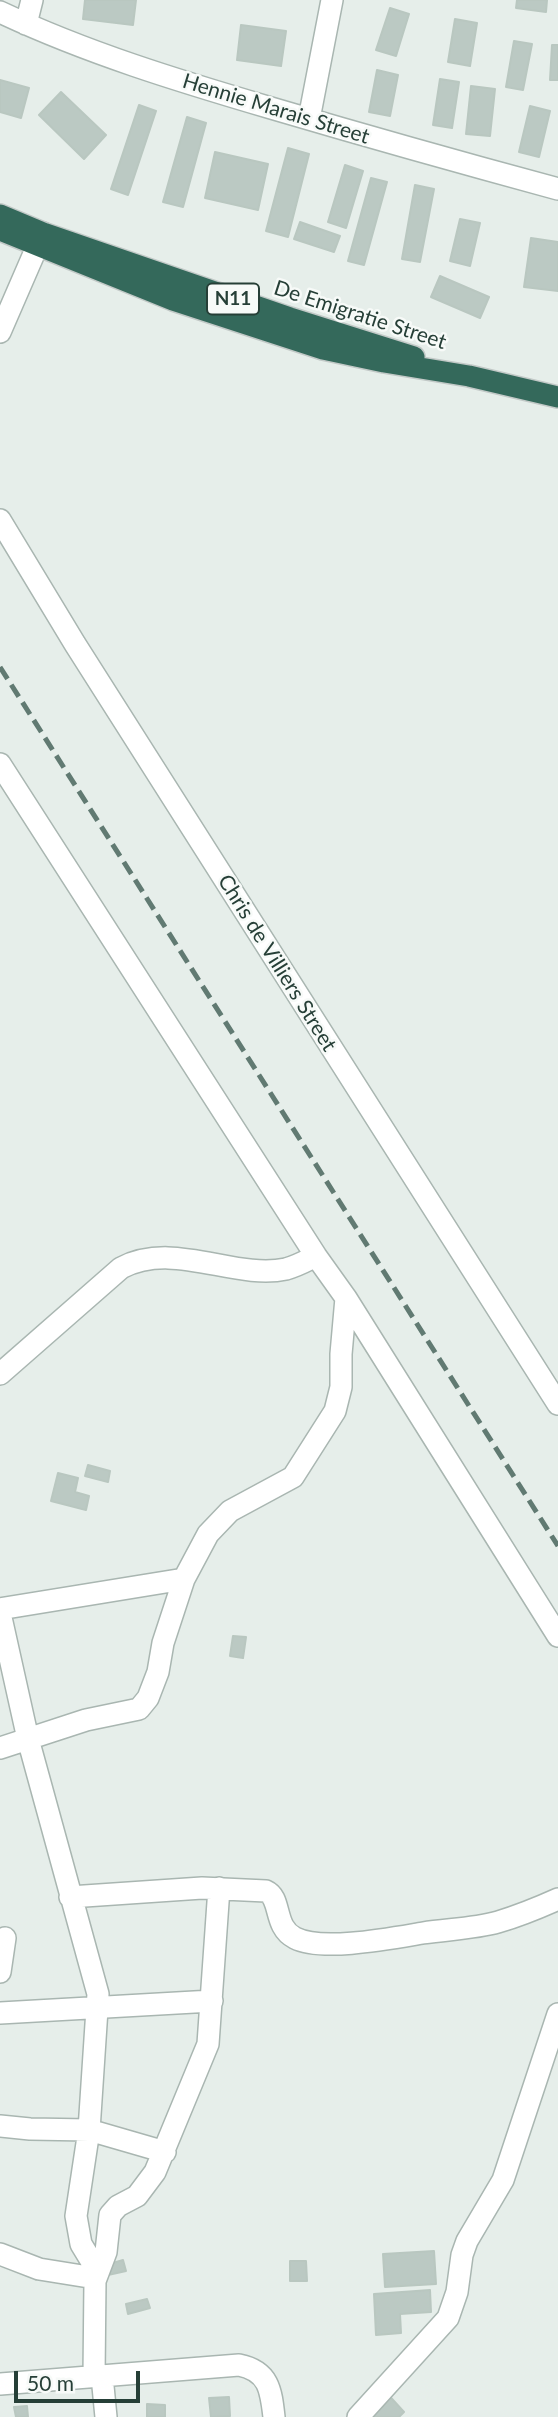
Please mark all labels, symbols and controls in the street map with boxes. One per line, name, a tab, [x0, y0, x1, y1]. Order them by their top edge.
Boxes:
street label: Hennie Marais Street	[180, 69, 372, 149]
street label: De Emigratie Street	[271, 275, 449, 355]
road number: N11	[207, 284, 259, 314]
street label: Chris de Villiers Street	[212, 870, 342, 1056]
scale bar	[18, 2358, 144, 2402]
text: 50 m	[27, 2370, 74, 2395]

